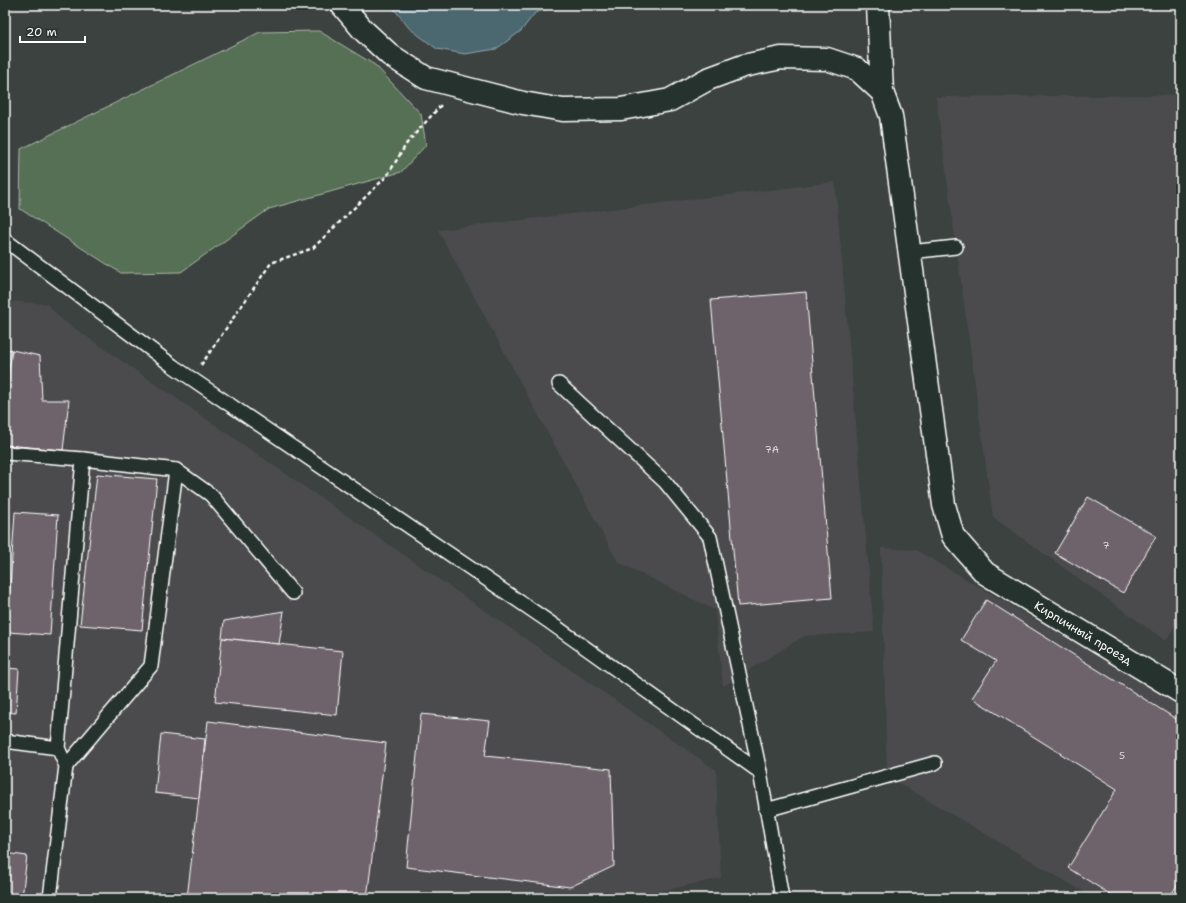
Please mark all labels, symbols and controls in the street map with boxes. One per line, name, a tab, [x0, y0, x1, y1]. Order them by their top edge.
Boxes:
scale bar	[20, 18, 85, 44]
text: 20 m	[26, 24, 57, 40]
house number: 7А	[765, 443, 779, 456]
house number: 7	[1103, 539, 1110, 552]
street label: Кирпичный проезд	[1031, 597, 1135, 669]
house number: 5	[1119, 749, 1125, 762]

